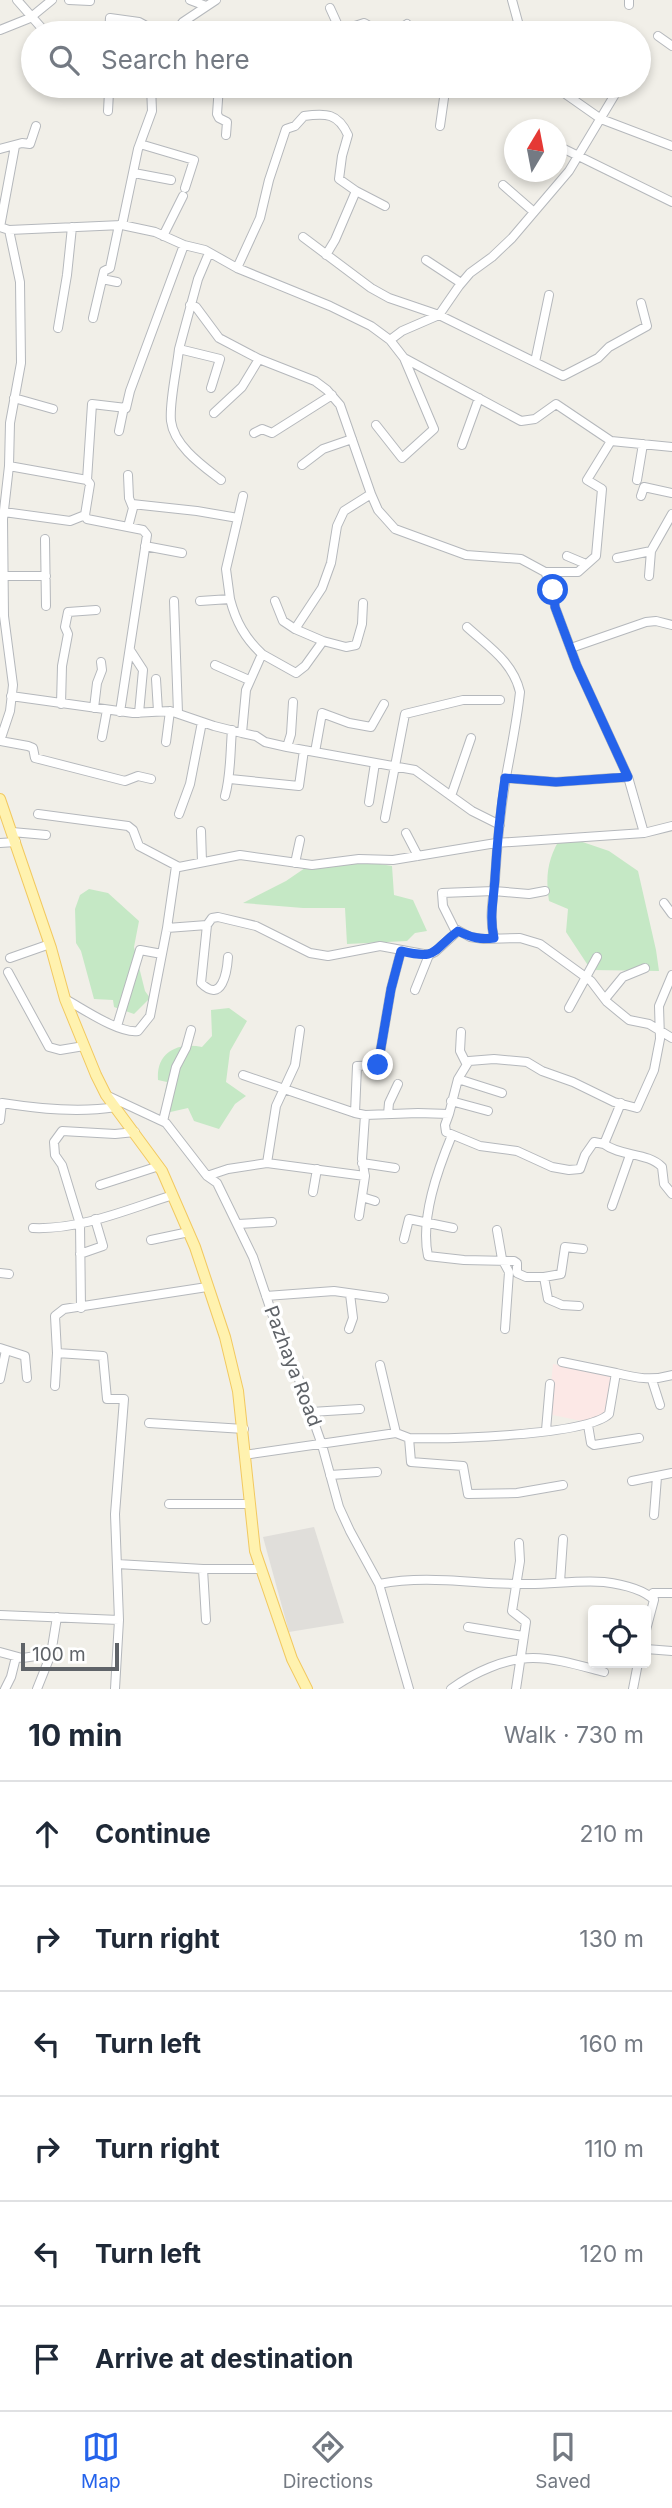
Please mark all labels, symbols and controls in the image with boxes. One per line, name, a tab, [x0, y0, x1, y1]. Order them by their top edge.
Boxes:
search box	[21, 21, 651, 98]
icon: search	[45, 41, 83, 79]
text: Search here	[101, 44, 250, 75]
north arrow	[504, 119, 567, 182]
route start	[537, 574, 568, 605]
route end	[362, 1049, 393, 1080]
street label: Pazhaya Road	[259, 1302, 327, 1430]
map controls	[588, 1605, 651, 1668]
button: locate	[588, 1605, 651, 1668]
scale bar	[21, 1640, 119, 1672]
text: 100 m	[32, 1643, 86, 1666]
text: 10 min	[28, 1717, 122, 1753]
text: Walk · 730 m	[504, 1721, 644, 1749]
icon: ahead	[28, 1815, 66, 1853]
text: Continue	[95, 1818, 211, 1849]
text: 210 m	[579, 1820, 644, 1848]
icon: right	[28, 1920, 66, 1958]
text: Turn right	[95, 1923, 220, 1954]
text: 130 m	[579, 1925, 644, 1953]
icon: left	[28, 2025, 66, 2063]
text: Turn left	[95, 2028, 201, 2059]
text: 160 m	[579, 2030, 644, 2058]
icon: right	[28, 2130, 66, 2168]
text: Turn right	[95, 2133, 220, 2164]
text: 110 m	[584, 2135, 644, 2163]
icon: left	[28, 2235, 66, 2273]
text: Turn left	[95, 2238, 201, 2269]
text: 120 m	[579, 2240, 644, 2268]
icon: arrive	[28, 2340, 66, 2378]
text: Arrive at destination	[95, 2343, 354, 2374]
tab: Map	[81, 2428, 121, 2493]
tab: Directions	[283, 2428, 373, 2493]
tab: Saved	[535, 2428, 591, 2493]

